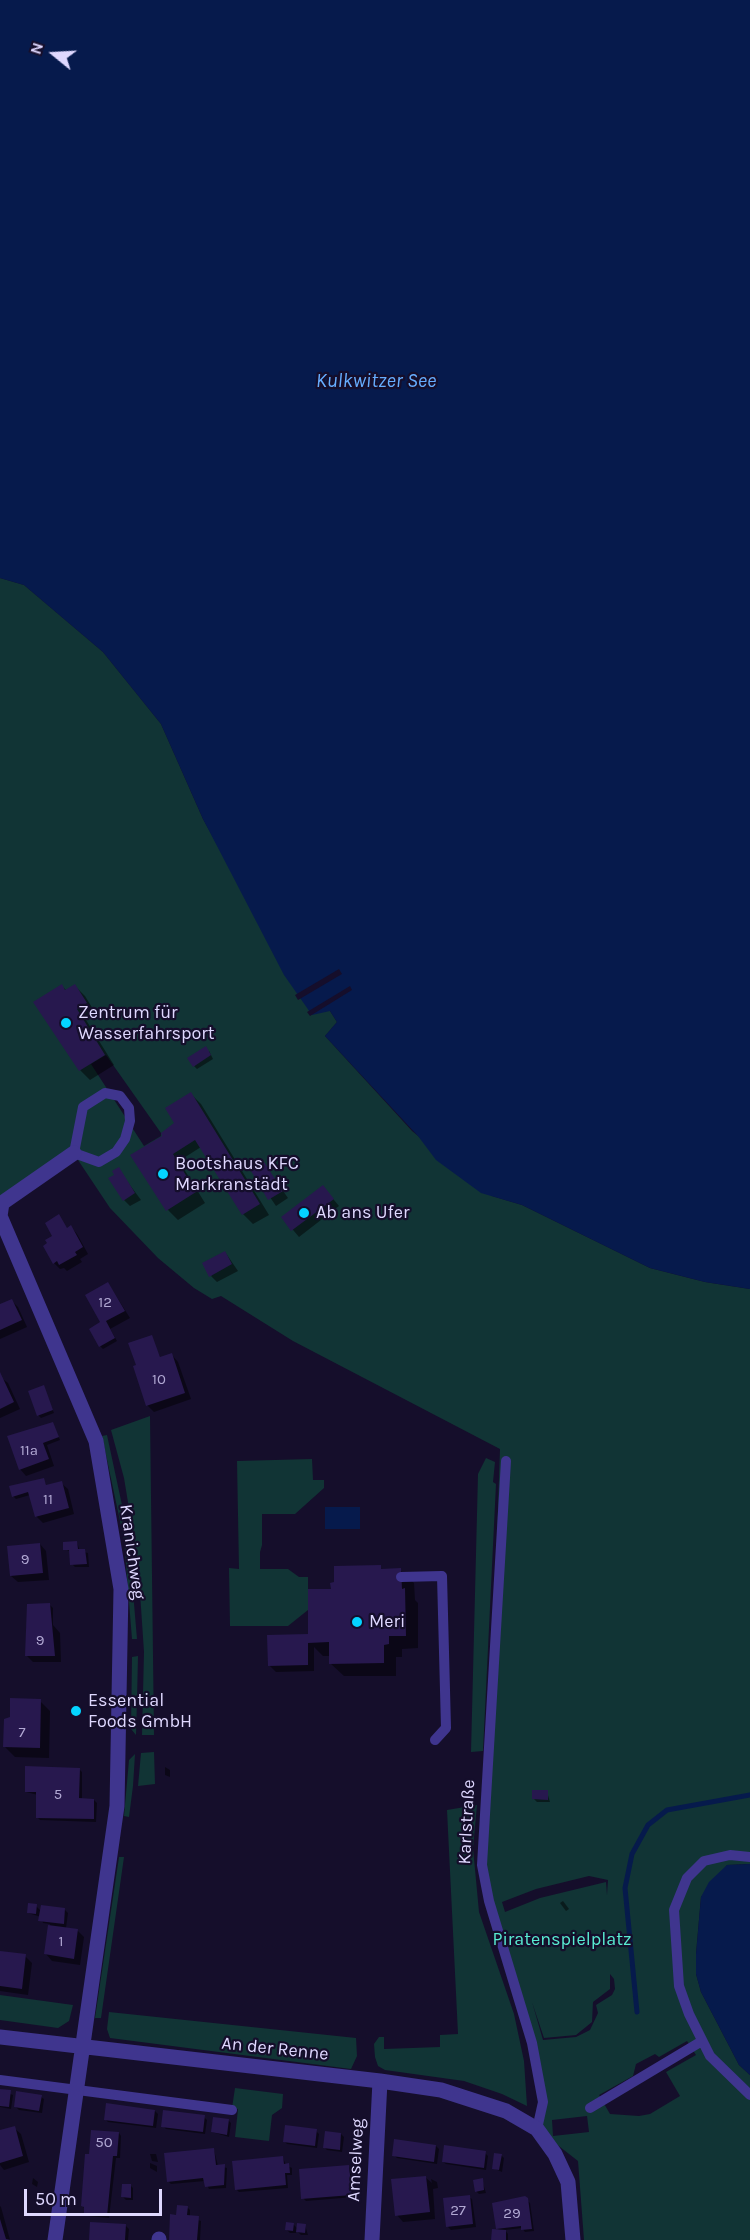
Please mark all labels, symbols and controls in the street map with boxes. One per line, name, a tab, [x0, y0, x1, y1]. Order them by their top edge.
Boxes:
north arrow	[24, 24, 84, 84]
text: N	[26, 40, 47, 57]
water label: Kulkwitzer See	[316, 369, 436, 393]
place label: Zentrum für Wasserfahrsport	[78, 1002, 215, 1044]
marker: Zentrum für Wasserfahrsport	[59, 1016, 73, 1030]
place label: Bootshaus KFC Markranstädt	[175, 1153, 299, 1196]
marker: Bootshaus KFC Markranstädt	[156, 1167, 170, 1181]
place label: Ab ans Ufer	[316, 1202, 409, 1224]
marker: Ab ans Ufer	[297, 1206, 311, 1220]
house number: 12	[98, 1294, 112, 1312]
house number: 10	[152, 1371, 166, 1389]
house number: 11a	[20, 1442, 38, 1460]
house number: 11	[43, 1491, 53, 1509]
street label: Kranichweg	[115, 1503, 149, 1601]
house number: 9	[21, 1551, 29, 1569]
place label: Meri	[369, 1611, 405, 1633]
marker: Meri	[350, 1615, 364, 1629]
house number: 9	[36, 1632, 44, 1650]
place label: Essential Foods GmbH	[88, 1690, 192, 1732]
marker: Essential Foods GmbH	[69, 1704, 83, 1718]
house number: 7	[18, 1724, 26, 1742]
street label: Karlstraße	[454, 1779, 480, 1865]
house number: 5	[54, 1786, 62, 1804]
park label: Piratenspielplatz	[492, 1929, 632, 1951]
house number: 1	[59, 1933, 63, 1951]
street label: An der Renne	[220, 2033, 330, 2065]
street label: Amselweg	[343, 2118, 369, 2202]
house number: 50	[95, 2134, 113, 2152]
scale bar	[27, 2177, 165, 2215]
text: 50 m	[35, 2188, 77, 2210]
house number: 27	[450, 2202, 466, 2220]
house number: 29	[503, 2205, 521, 2223]

